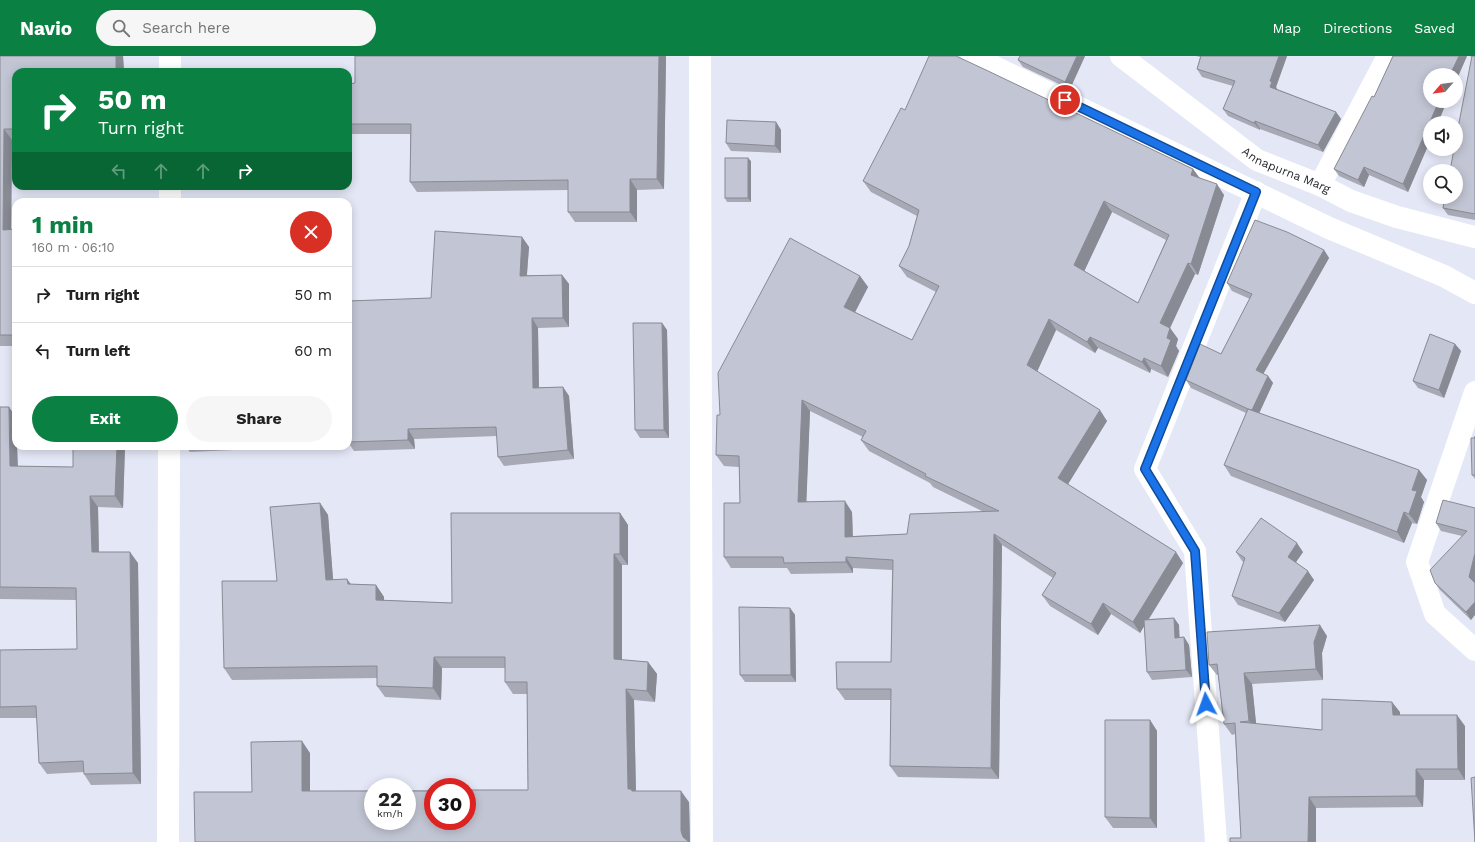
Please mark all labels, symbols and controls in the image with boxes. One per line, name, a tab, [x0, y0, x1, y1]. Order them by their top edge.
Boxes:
search box	[96, 10, 376, 46]
text: Navio	[20, 17, 72, 40]
icon: search	[110, 17, 132, 39]
text: Search here	[142, 19, 230, 37]
text: Map	[1273, 20, 1301, 36]
text: Directions	[1323, 20, 1392, 36]
text: Saved	[1414, 20, 1455, 36]
north arrow	[1423, 68, 1463, 108]
map controls	[1423, 68, 1463, 204]
text: 50 m	[98, 83, 167, 116]
pin	[1048, 83, 1082, 117]
icon: right	[32, 84, 84, 136]
icon: arrive	[1054, 89, 1076, 111]
button: sound	[1423, 116, 1463, 156]
text: Turn right	[98, 117, 184, 138]
street label: Annapurna Marg	[1239, 144, 1333, 196]
icon: left	[108, 160, 130, 182]
icon: ahead	[150, 160, 172, 182]
icon: ahead	[192, 160, 214, 182]
icon: right	[234, 160, 256, 182]
button: search	[1423, 164, 1463, 204]
text: 1 min	[32, 211, 94, 239]
button: close	[290, 211, 332, 253]
text: 160 m · 06:10	[32, 240, 115, 255]
icon: right	[32, 284, 54, 306]
text: Turn right	[66, 286, 139, 304]
text: 50 m	[295, 286, 332, 304]
icon: left	[32, 340, 54, 362]
text: Turn left	[66, 342, 130, 360]
text: 60 m	[294, 342, 332, 360]
button: Exit	[32, 396, 178, 442]
button: Share	[186, 396, 332, 442]
position arrow	[1185, 683, 1227, 725]
speed limit sign: 30	[424, 778, 476, 830]
text: 22	[378, 787, 402, 811]
text: km/h	[377, 808, 403, 819]

